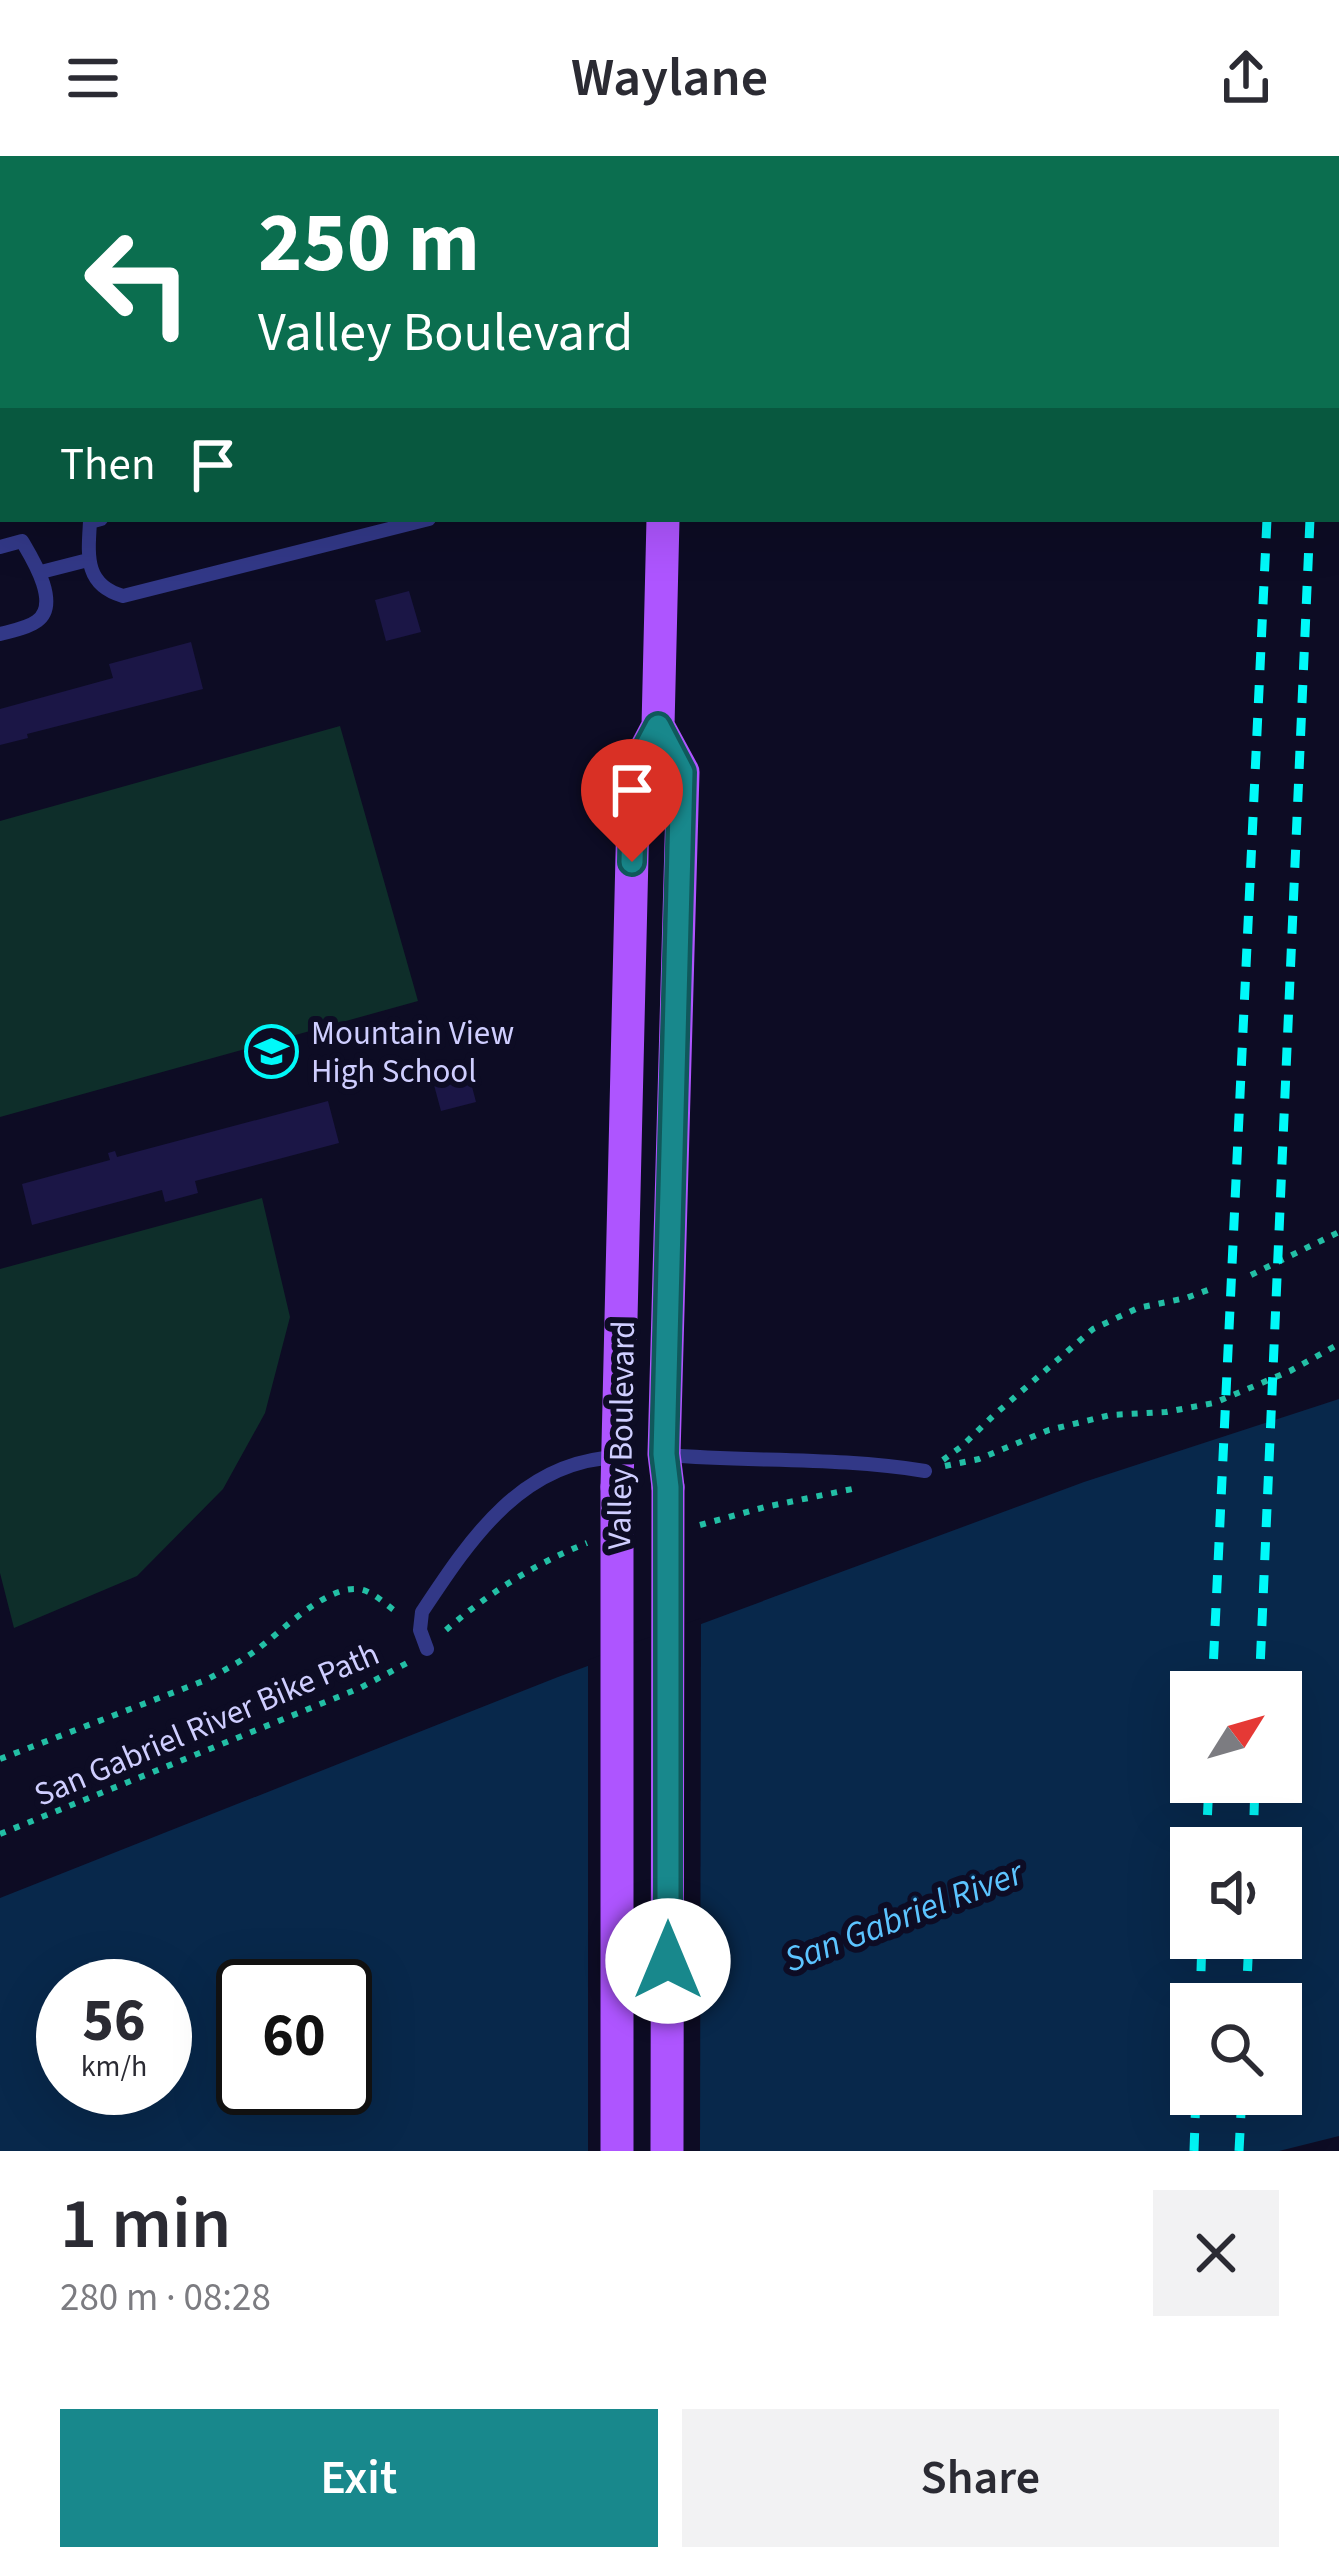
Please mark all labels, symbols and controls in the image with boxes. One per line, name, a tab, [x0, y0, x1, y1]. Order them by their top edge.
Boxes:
text: Waylane	[571, 40, 768, 117]
icon: menu	[60, 45, 126, 111]
icon: share	[1213, 45, 1279, 111]
text: 250 m	[258, 184, 480, 304]
icon: left	[60, 204, 216, 360]
text: Valley Boulevard	[258, 295, 633, 372]
icon: arrive	[180, 432, 246, 498]
text: Then	[60, 433, 156, 497]
pin	[581, 739, 683, 862]
icon: arrive	[599, 757, 665, 823]
place label: Mountain View High School	[311, 1010, 514, 1095]
school or university icon: Mountain View High School	[244, 1023, 300, 1079]
street label: Valley Boulevard	[596, 1320, 647, 1550]
street label: San Gabriel River Bike Path	[27, 1630, 386, 1818]
north arrow	[1170, 1671, 1302, 1803]
map controls	[1170, 1671, 1302, 2115]
button: sound	[1170, 1827, 1302, 1959]
water label: San Gabriel River	[777, 1847, 1032, 1985]
position arrow	[605, 1898, 731, 2024]
speed limit sign: 60	[216, 1959, 372, 2115]
text: 56	[82, 1979, 146, 2064]
button: search	[1170, 1983, 1302, 2115]
text: km/h	[81, 2045, 147, 2088]
text: 1 min	[60, 2173, 231, 2276]
button: close	[1153, 2190, 1279, 2316]
text: 280 m · 08:28	[60, 2270, 271, 2326]
button: Exit	[60, 2409, 658, 2547]
button: Share	[682, 2409, 1279, 2547]

